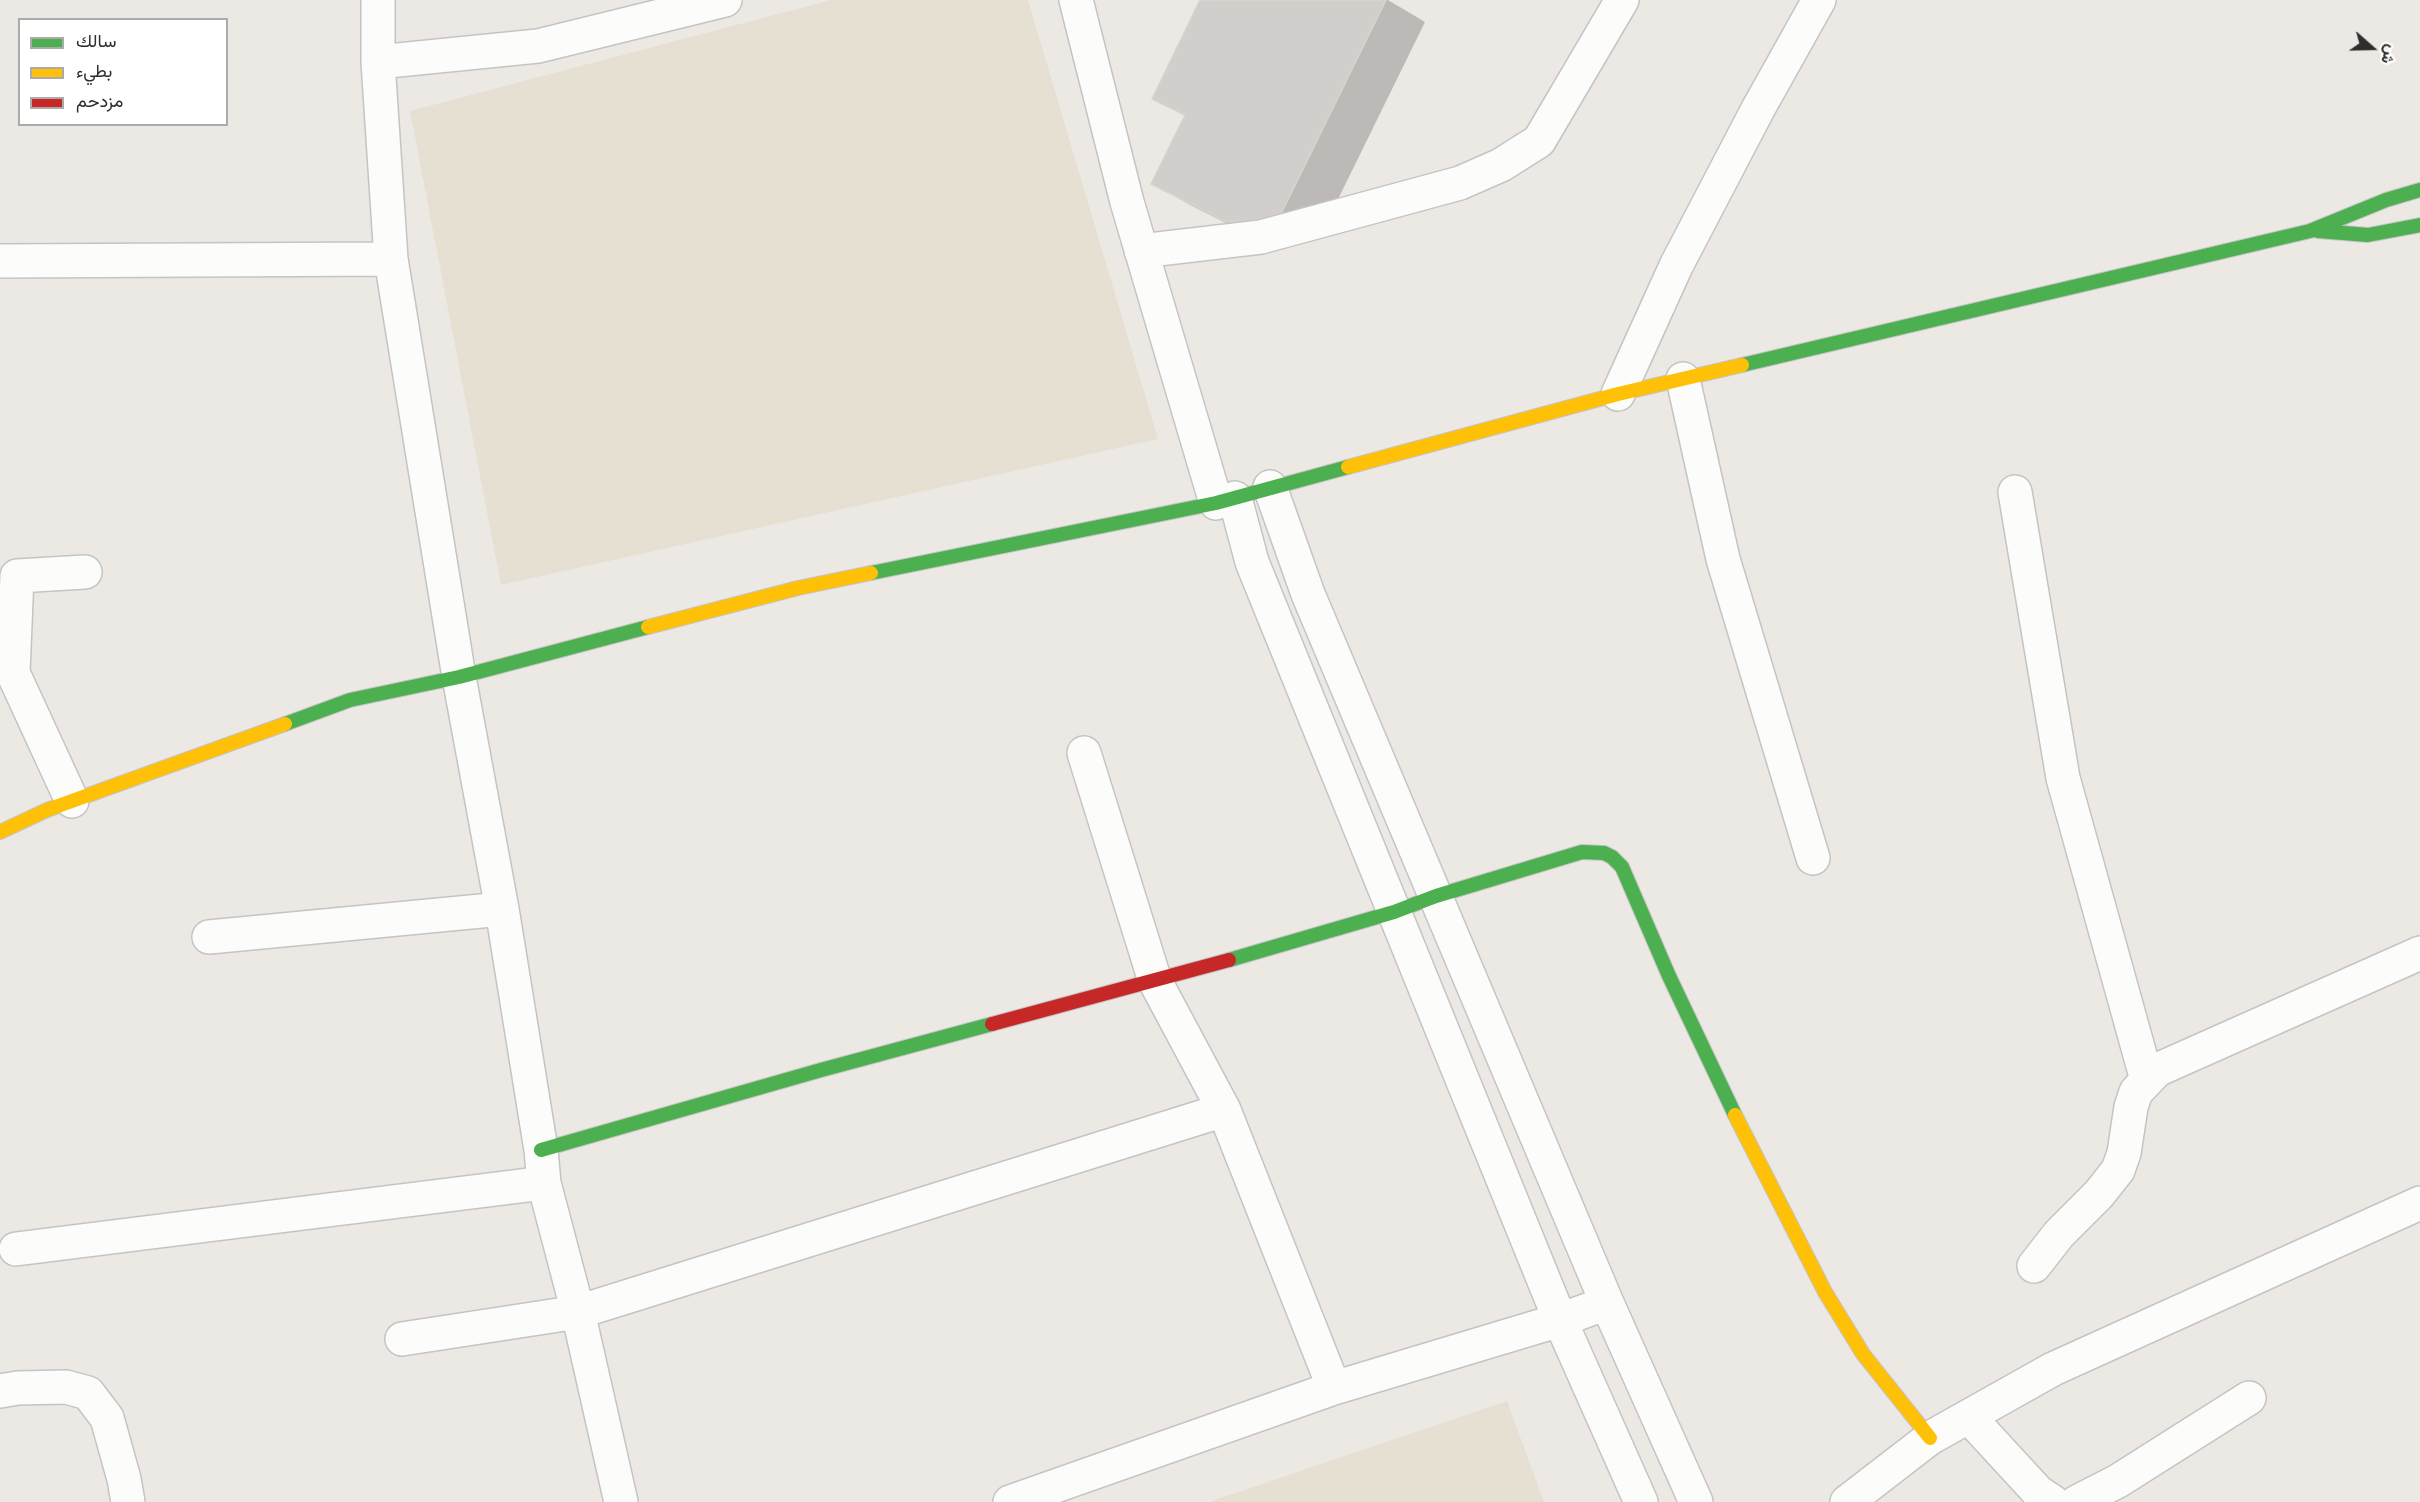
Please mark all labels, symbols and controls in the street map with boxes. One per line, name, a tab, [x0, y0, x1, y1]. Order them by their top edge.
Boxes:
legend	[18, 18, 228, 126]
north arrow	[2342, 18, 2402, 78]
text: سالك	[76, 30, 116, 52]
text: ش	[2376, 42, 2402, 67]
text: بطيء	[76, 60, 112, 82]
text: مزدحم	[76, 90, 123, 112]

